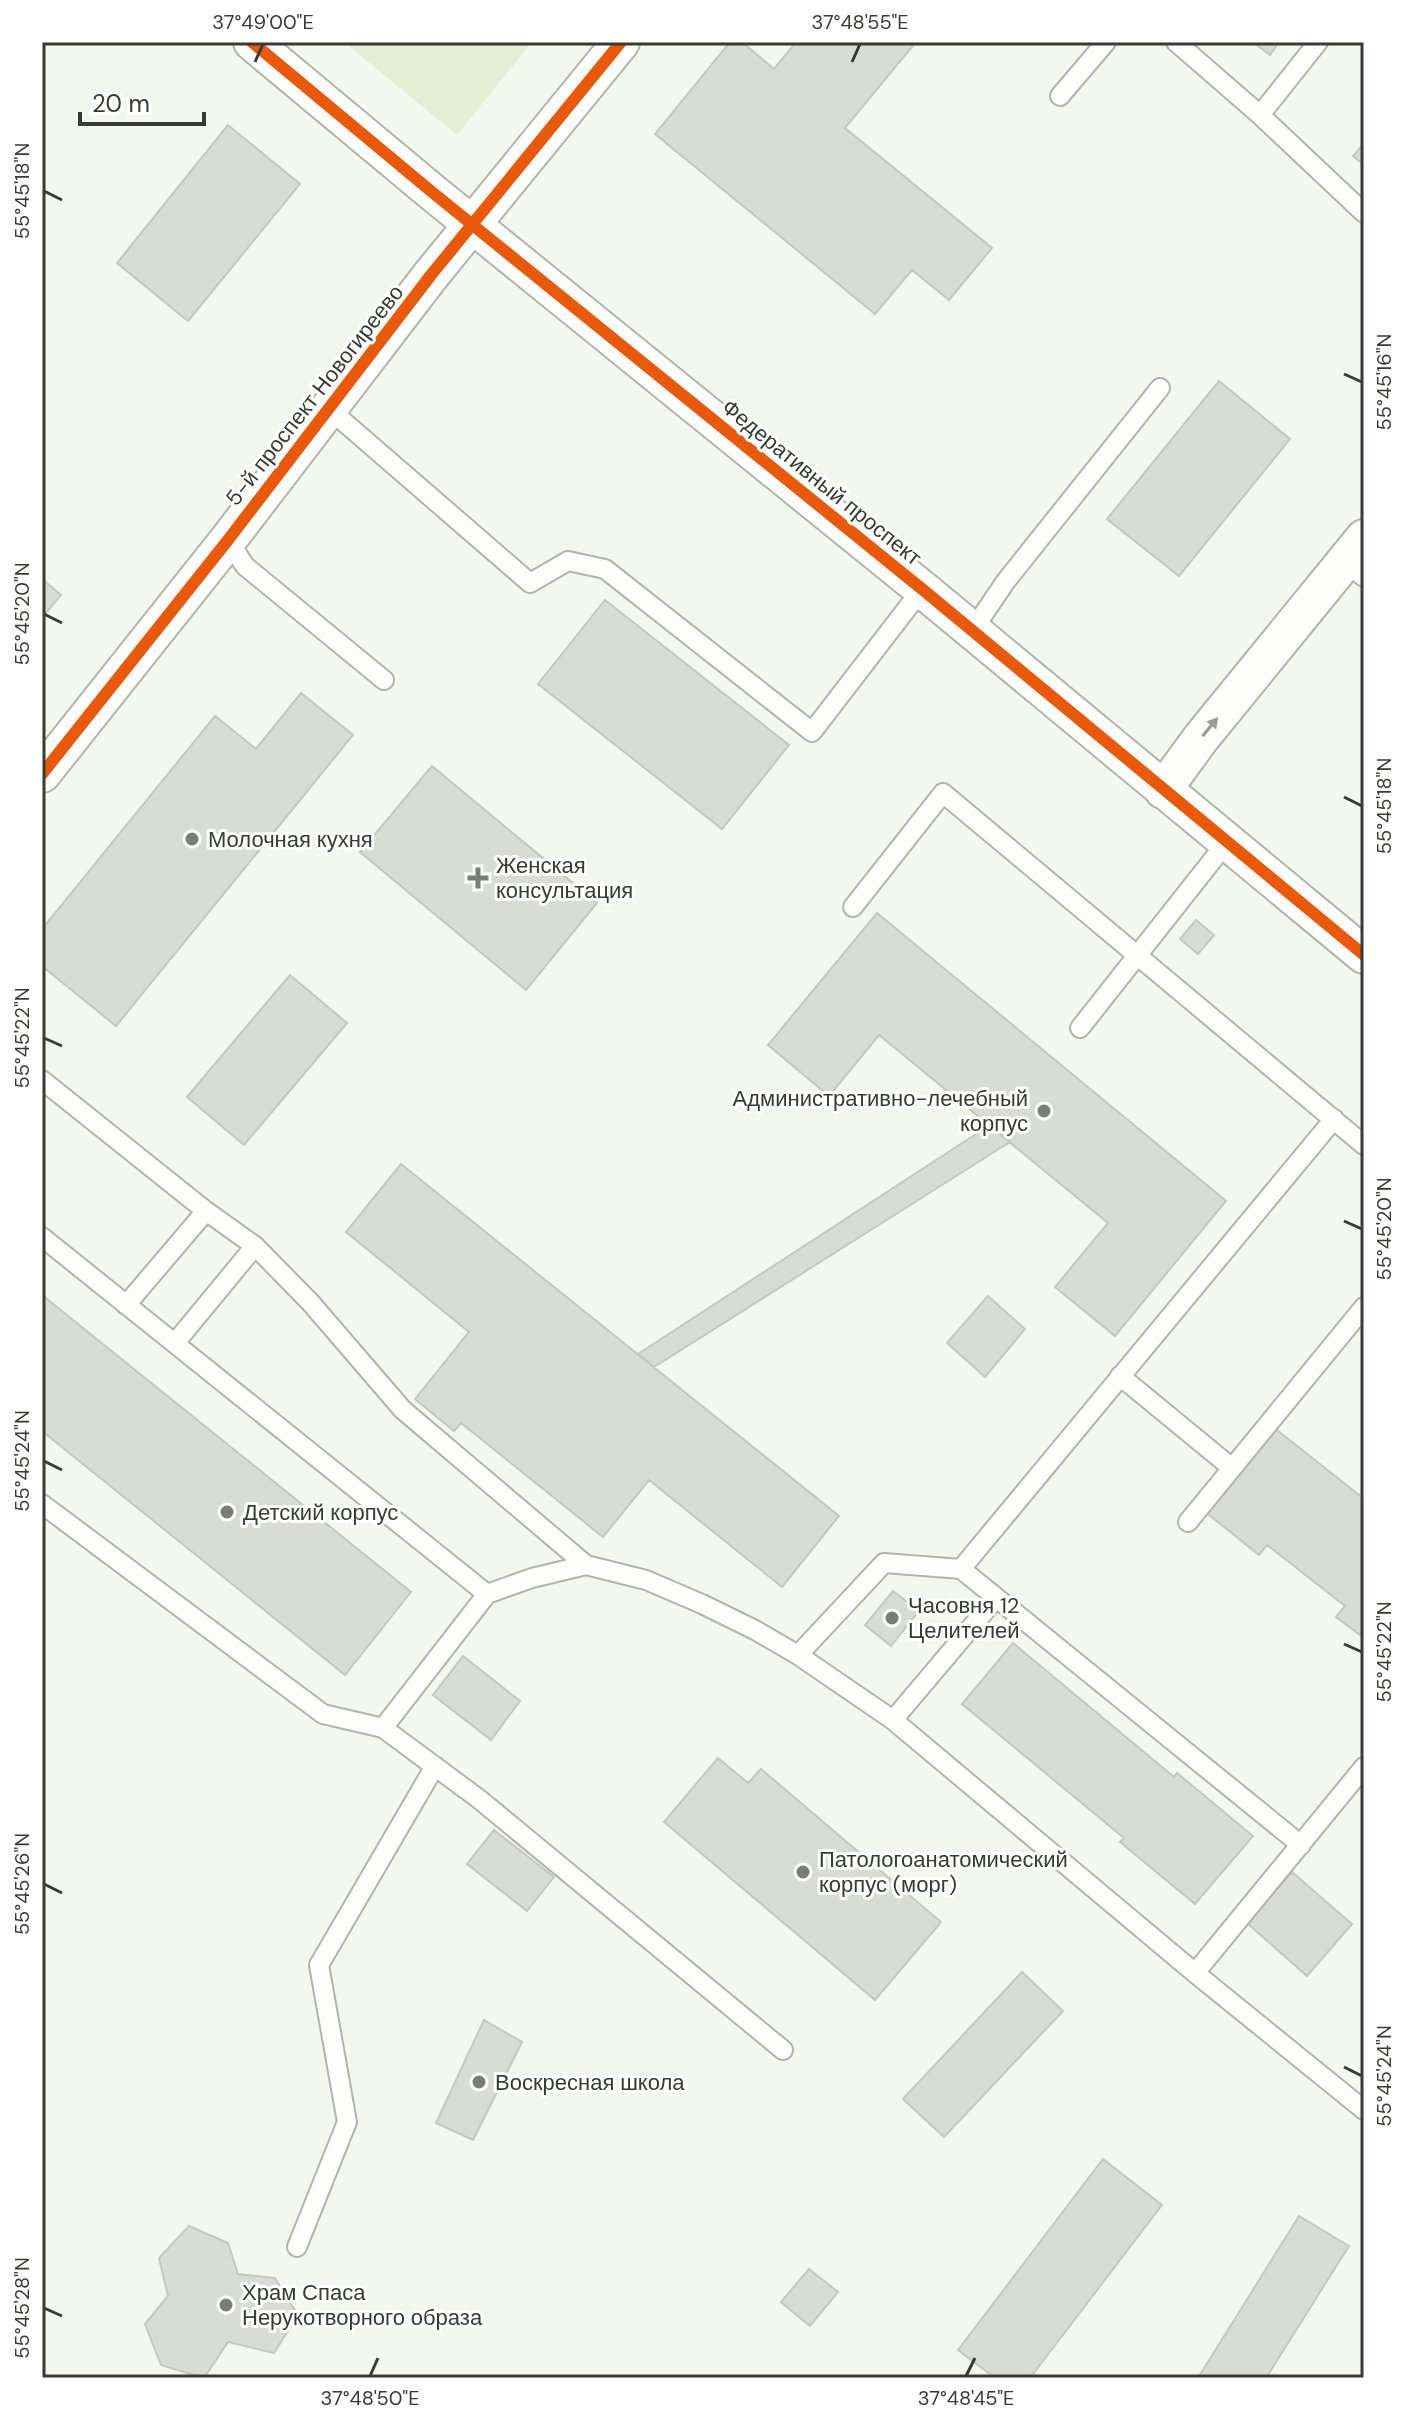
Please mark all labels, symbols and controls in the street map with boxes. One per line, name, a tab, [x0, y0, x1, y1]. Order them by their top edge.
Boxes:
text: 37°49'00"E	[212, 9, 314, 35]
text: 37°48'55"E	[811, 9, 909, 35]
scale bar	[80, 76, 204, 126]
text: 20 m	[92, 88, 150, 119]
text: 55°45'18"N	[9, 143, 35, 239]
street label: 5-й проспект Новогиреево	[219, 279, 410, 512]
text: 55°45'16"N	[1371, 334, 1397, 430]
street label: Федеративный проспект	[716, 393, 928, 572]
text: 55°45'20"N	[9, 562, 35, 666]
one-way arrow	[1201, 717, 1217, 737]
text: 55°45'18"N	[1371, 758, 1397, 854]
place label: Молочная кухня	[208, 825, 373, 854]
marker: Молочная кухня	[183, 830, 201, 848]
place label: Женская консультация	[496, 851, 633, 905]
marker: Женская консультация	[467, 867, 489, 889]
text: 55°45'22"N	[9, 987, 35, 1089]
place label: Административно-лечебный корпус	[733, 1084, 1028, 1138]
marker: Административно-лечебный корпус	[1035, 1102, 1053, 1120]
text: 55°45'20"N	[1371, 1177, 1397, 1281]
text: 55°45'24"N	[9, 1410, 35, 1512]
place label: Детский корпус	[243, 1498, 398, 1527]
marker: Детский корпус	[218, 1503, 236, 1521]
place label: Часовня 12 Целителей	[908, 1591, 1020, 1645]
text: 55°45'22"N	[1371, 1601, 1397, 1703]
marker: Часовня 12 Целителей	[883, 1609, 901, 1627]
text: 55°45'26"N	[9, 1833, 35, 1935]
place label: Патологоанатомический корпус (морг)	[819, 1845, 1068, 1899]
marker: Патологоанатомический корпус (морг)	[794, 1863, 812, 1881]
text: 55°45'24"N	[1371, 2025, 1397, 2127]
place label: Воскресная школа	[495, 2068, 685, 2097]
marker: Воскресная школа	[470, 2073, 488, 2091]
text: 55°45'28"N	[9, 2257, 35, 2359]
place label: Храм Спаса Нерукотворного образа	[242, 2278, 483, 2332]
marker: Храм Спаса Нерукотворного образа	[217, 2296, 235, 2314]
text: 37°48'50"E	[321, 2385, 419, 2411]
text: 37°48'45"E	[918, 2385, 1014, 2411]

